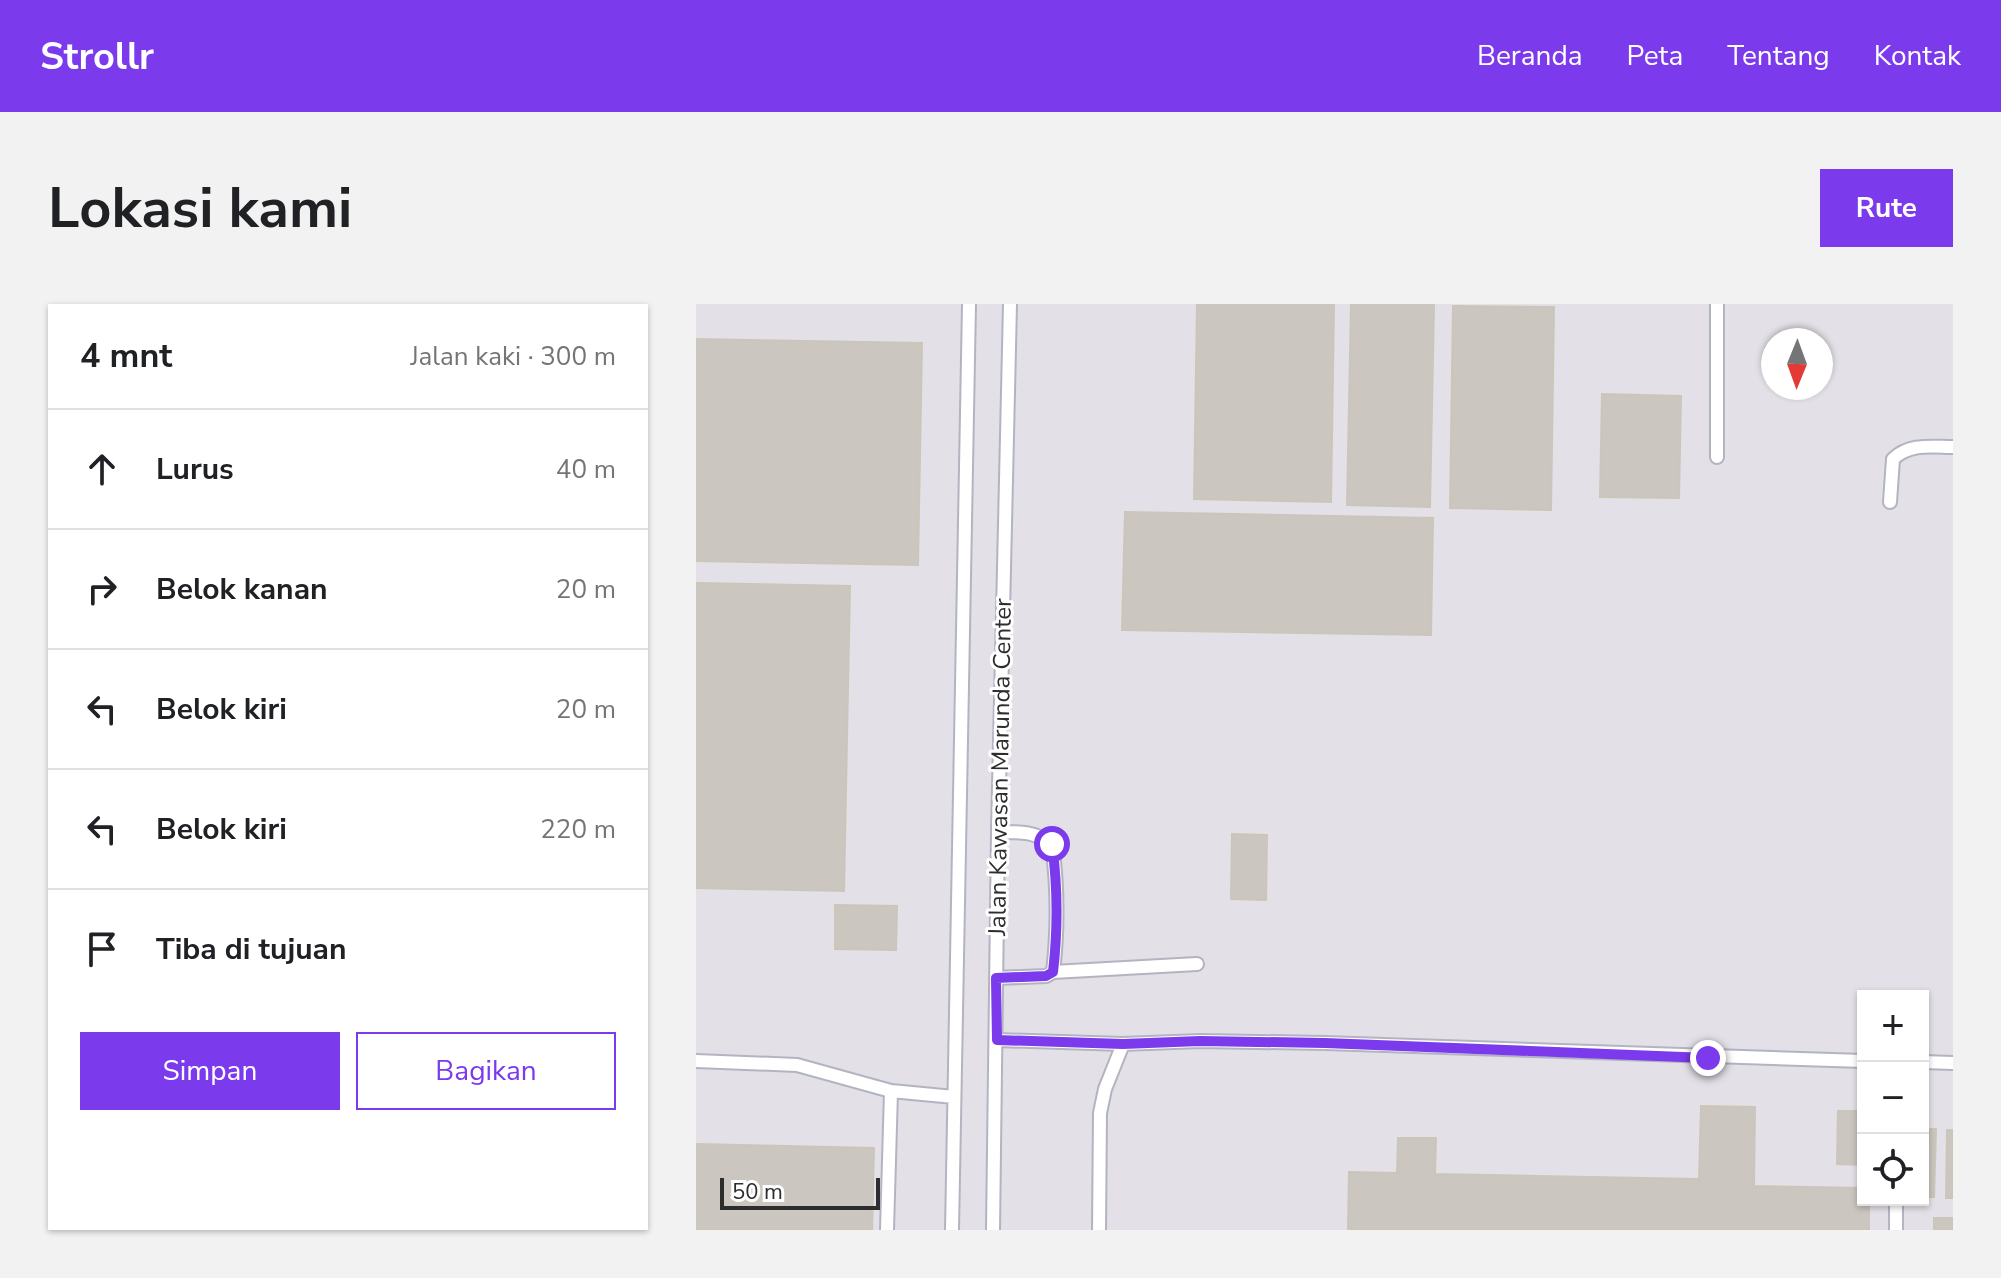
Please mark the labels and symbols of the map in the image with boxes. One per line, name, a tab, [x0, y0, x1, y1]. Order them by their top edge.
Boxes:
north arrow	[1761, 328, 1833, 400]
street label: Jalan Kawasan Marunda Center	[981, 598, 1019, 937]
route start	[1034, 826, 1070, 862]
route end	[1690, 1040, 1726, 1076]
scale bar	[720, 1174, 880, 1210]

